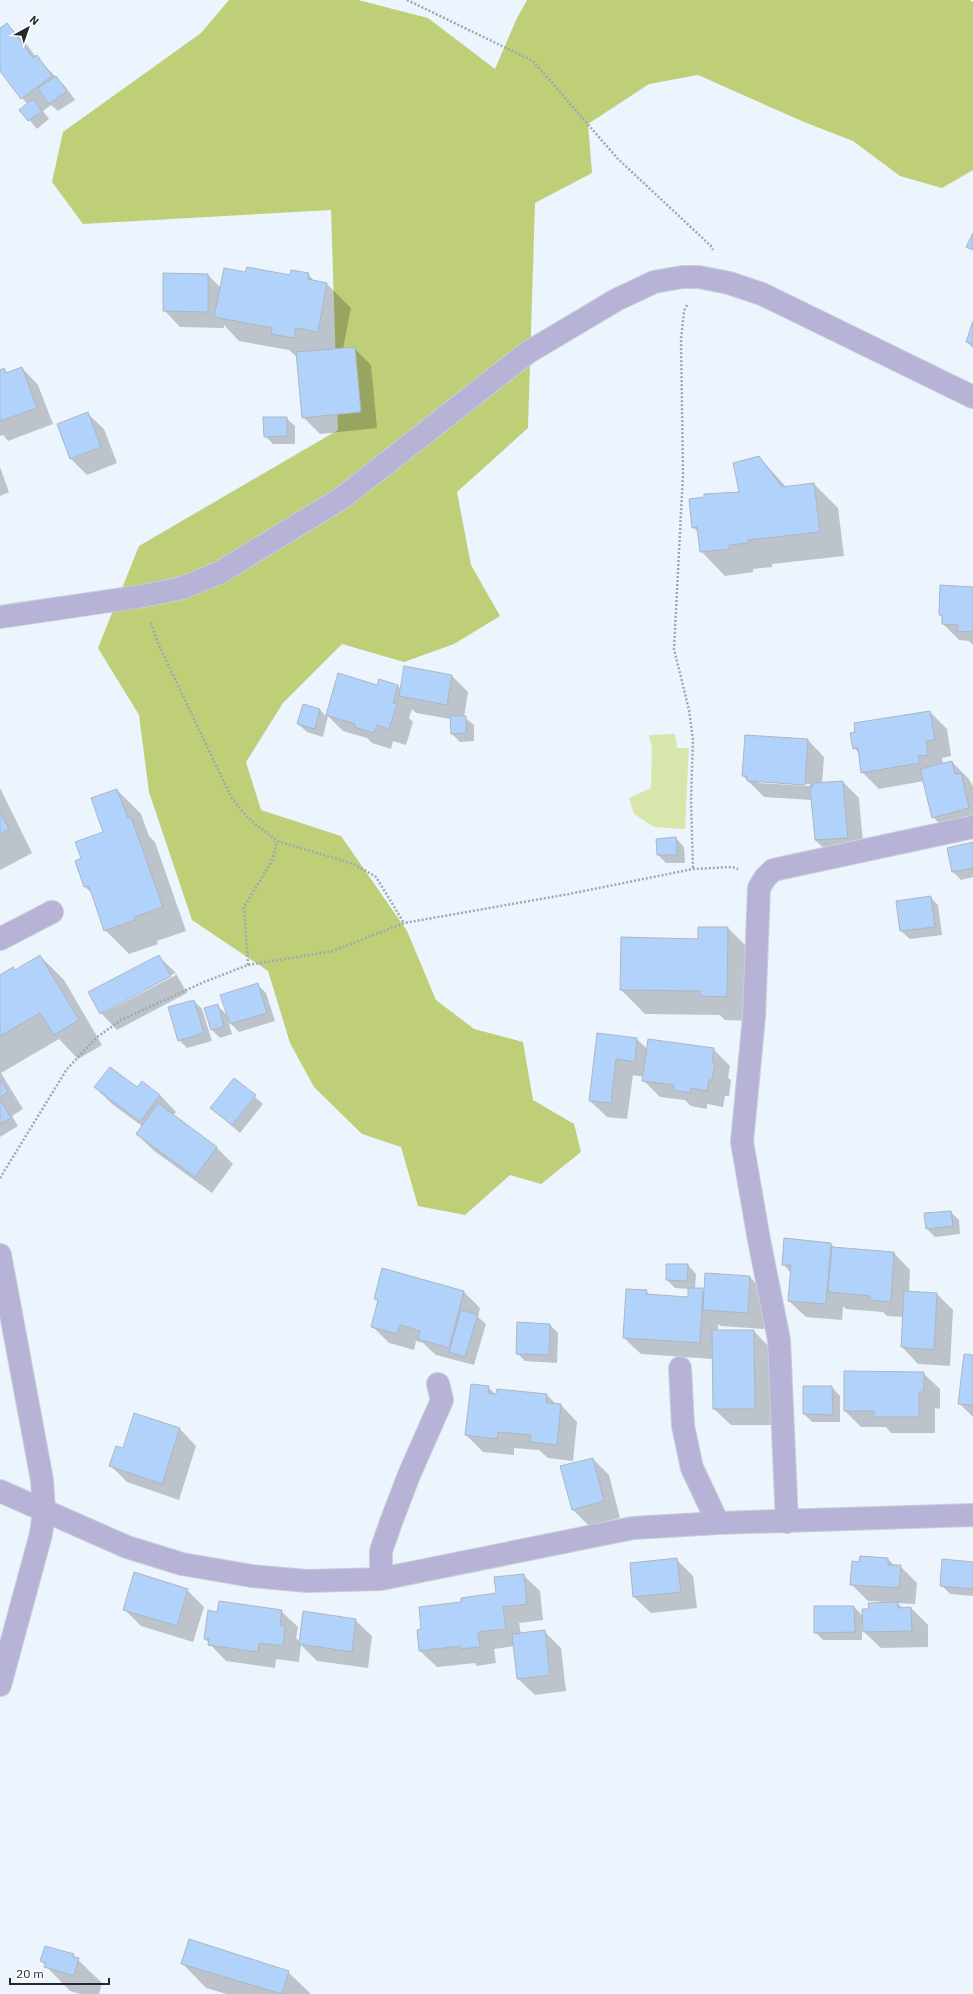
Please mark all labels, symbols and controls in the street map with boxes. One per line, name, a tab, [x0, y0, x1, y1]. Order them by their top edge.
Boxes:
north arrow	[8, 8, 48, 48]
text: N	[27, 12, 42, 28]
scale bar	[10, 1960, 109, 1986]
text: 20 m	[16, 1966, 44, 1981]

